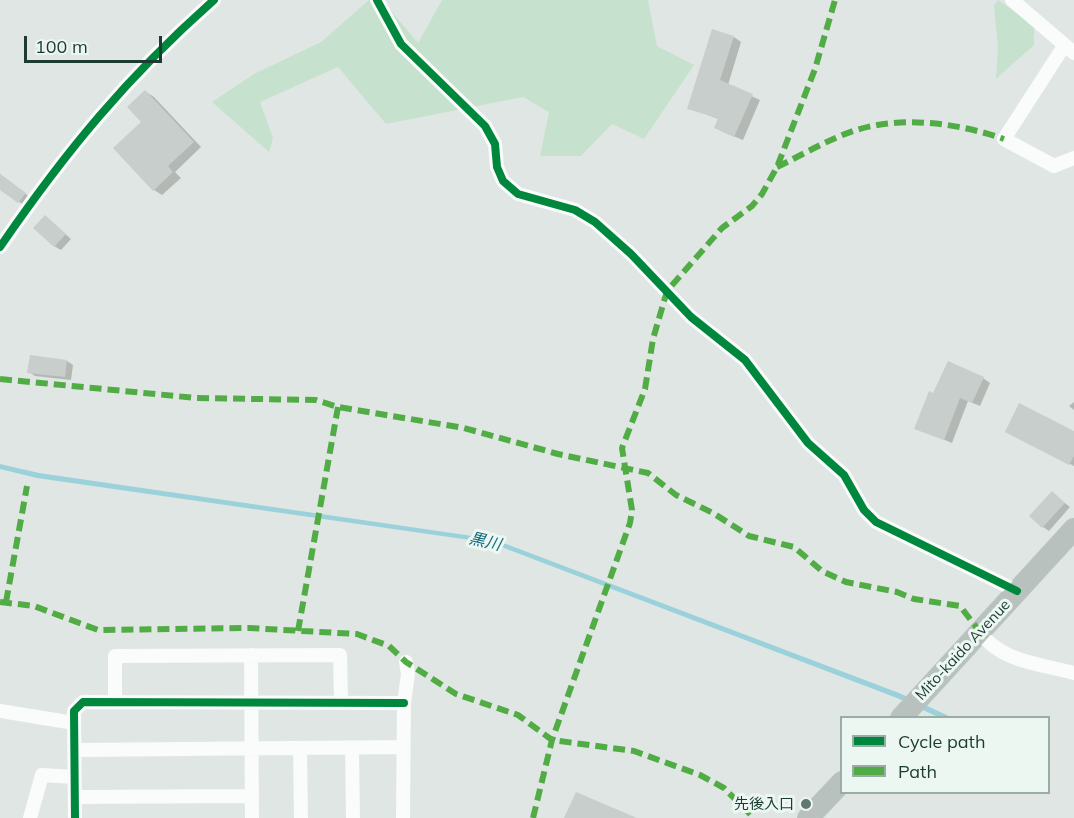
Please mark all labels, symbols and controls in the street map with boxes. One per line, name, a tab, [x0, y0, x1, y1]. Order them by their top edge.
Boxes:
scale bar	[27, 24, 165, 62]
text: 100 m	[35, 35, 88, 58]
water label: 黒川	[467, 529, 503, 555]
street label: Mito-kaido Avenue	[912, 596, 1014, 704]
legend	[840, 716, 1050, 794]
text: Cycle path	[898, 730, 985, 753]
text: Path	[898, 760, 937, 783]
place label: 先後入口	[734, 795, 794, 813]
marker: 先後入口	[799, 797, 813, 811]

